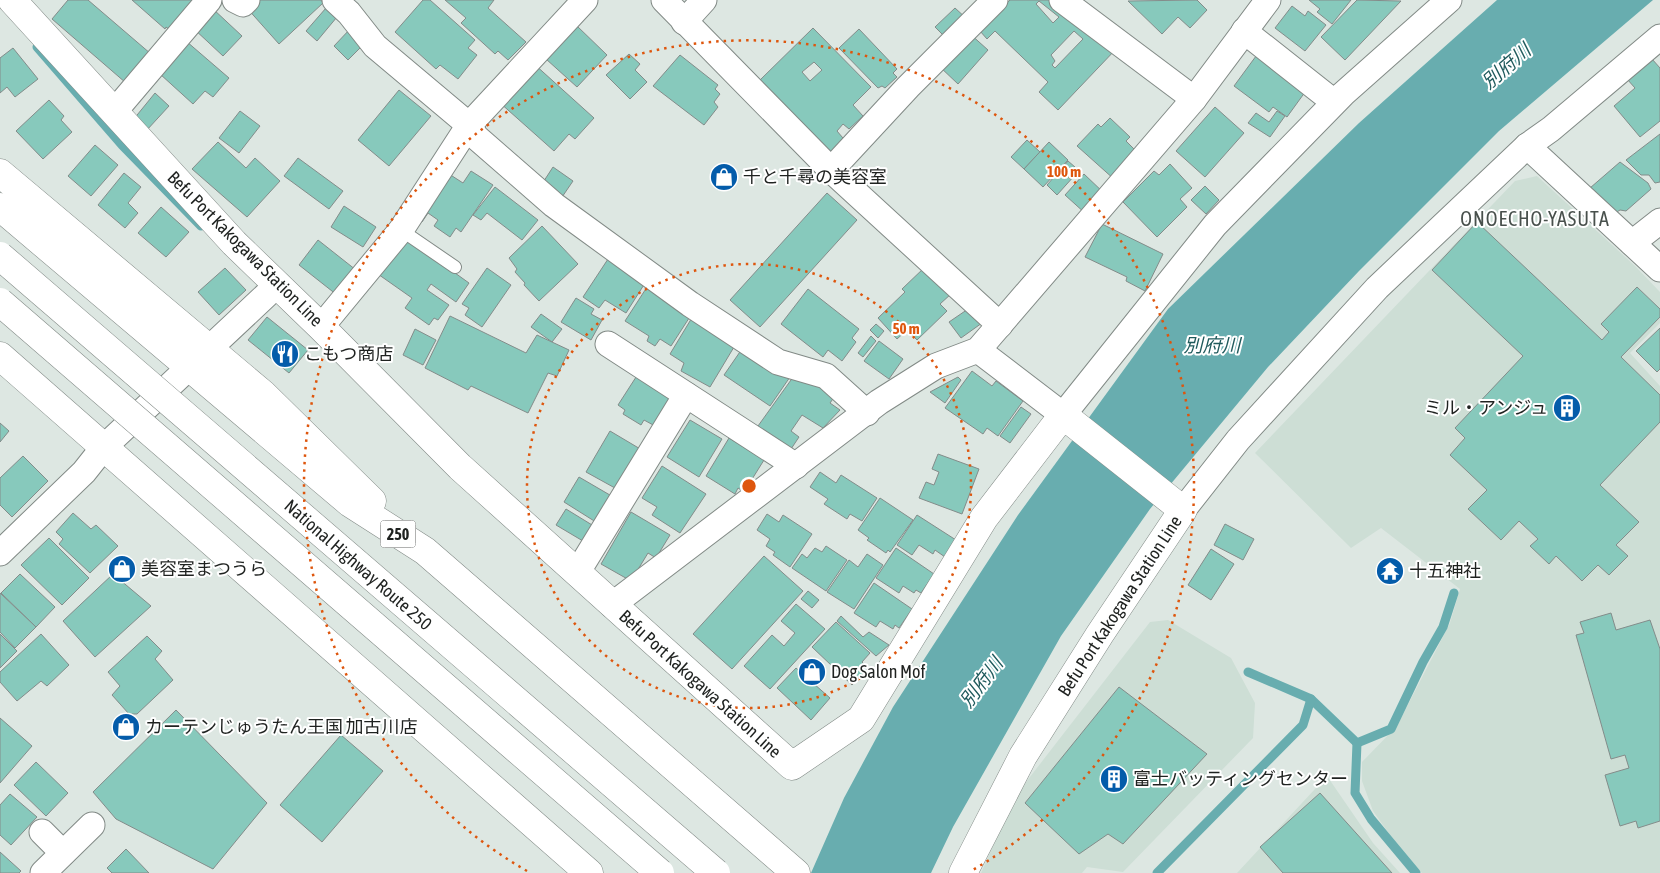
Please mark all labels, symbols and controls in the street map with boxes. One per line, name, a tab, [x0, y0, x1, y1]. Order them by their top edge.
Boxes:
water label: 別府川	[1477, 38, 1536, 93]
shop icon: 千と千尋の美容室	[709, 162, 739, 192]
text: 100 m	[1047, 163, 1081, 180]
place label: 千と千尋の美容室	[743, 166, 887, 187]
street label: Befu Port Kakogawa Station Line	[163, 167, 327, 331]
district label: ONOECHO-YASUTA	[1460, 207, 1610, 230]
text: 50 m	[893, 320, 920, 337]
water label: 別府川	[1183, 334, 1242, 356]
restaurant icon: こもつ商店	[270, 339, 300, 369]
place label: こもつ商店	[304, 343, 393, 364]
building icon: ミル・アンジュ	[1552, 393, 1582, 423]
place label: ミル・アンジュ	[1424, 397, 1548, 418]
centre of rings	[740, 477, 758, 495]
street label: National Highway Route 250	[280, 495, 436, 634]
street label: Befu Port Kakogawa Station Line	[1053, 512, 1186, 700]
road number: 250	[380, 520, 416, 548]
shop icon: 美容室まつうら	[107, 554, 137, 584]
temple icon: 十五神社	[1375, 556, 1405, 586]
place label: 美容室まつうら	[141, 558, 267, 579]
place label: 十五神社	[1409, 560, 1481, 581]
street label: Befu Port Kakogawa Station Line	[615, 605, 786, 762]
water label: 別府川	[955, 651, 1008, 711]
shop icon: Dog Salon Mof	[797, 657, 827, 687]
place label: Dog Salon Mof	[831, 661, 925, 682]
shop icon: カーテンじゅうたん王国 加古川店	[111, 712, 141, 742]
place label: カーテンじゅうたん王国 加古川店	[145, 716, 417, 737]
building icon: 富士バッティングセンター	[1099, 764, 1129, 794]
place label: 富士バッティングセンター	[1133, 768, 1348, 789]

